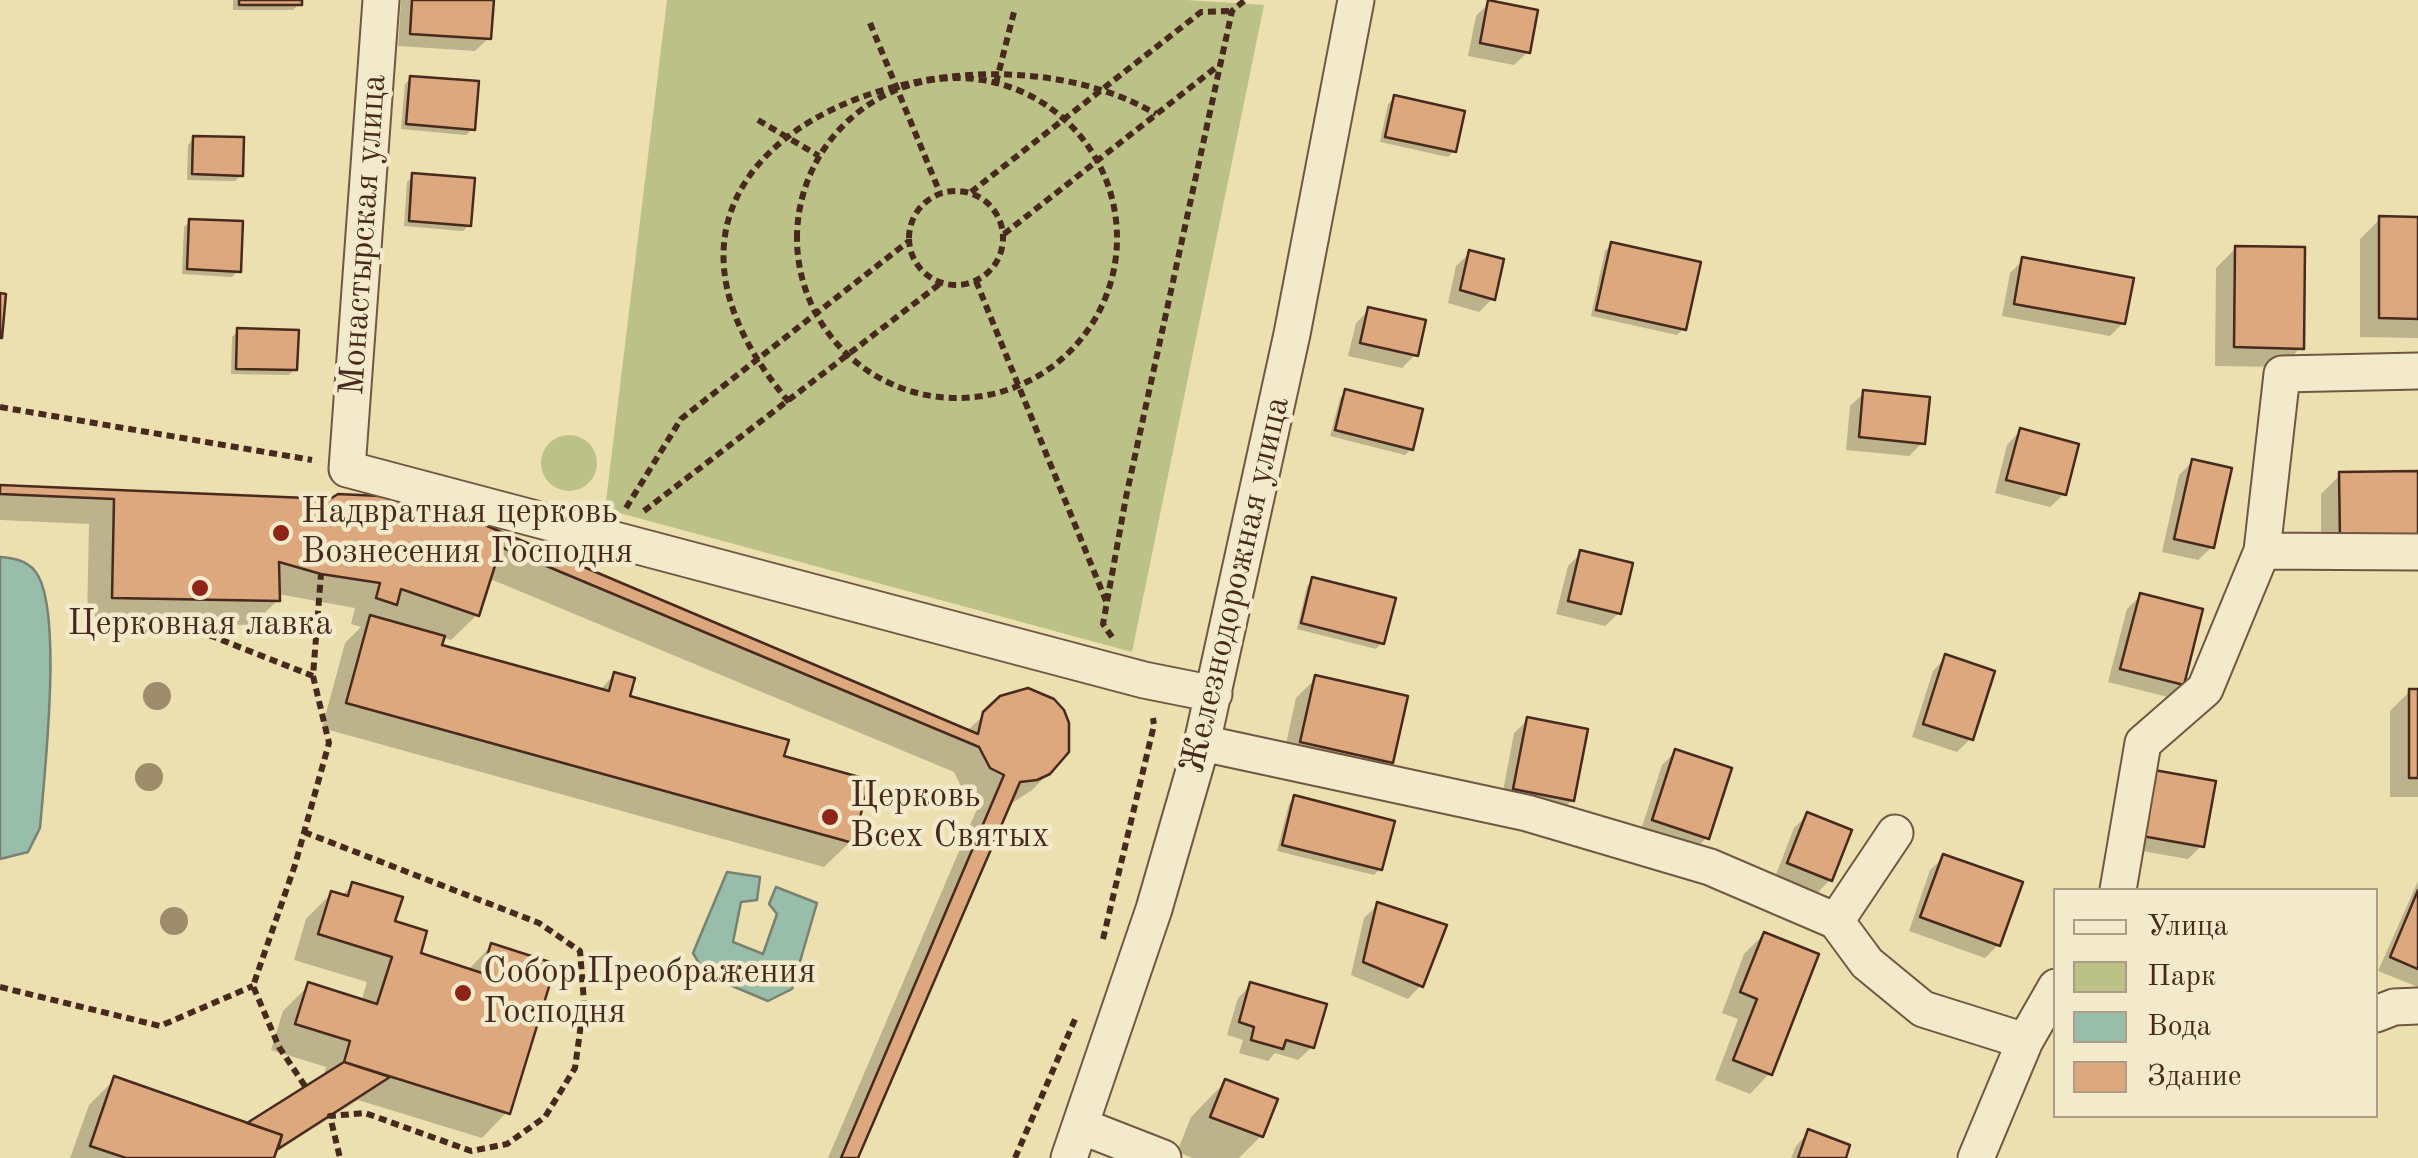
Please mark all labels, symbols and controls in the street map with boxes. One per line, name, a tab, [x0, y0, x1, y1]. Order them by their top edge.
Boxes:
street label: Монастырская улица	[332, 73, 396, 397]
street label: Железнодорожная улица	[1172, 393, 1300, 777]
place label: Надвратная церковь Вознесения Господня	[301, 492, 633, 574]
marker: Надвратная церковь Вознесения Господня	[270, 522, 292, 544]
marker: Церковная лавка	[189, 577, 211, 599]
place label: Церковная лавка	[67, 604, 333, 646]
place label: Церковь Всех Святых	[850, 776, 1050, 858]
marker: Церковь Всех Святых	[819, 806, 841, 828]
legend	[2053, 888, 2378, 1118]
text: Улица	[2147, 912, 2228, 942]
place label: Собор Преображения Господня	[483, 952, 816, 1034]
text: Парк	[2147, 962, 2216, 992]
marker: Собор Преображения Господня	[452, 982, 474, 1004]
text: Вода	[2147, 1012, 2211, 1042]
text: Здание	[2147, 1062, 2242, 1092]

